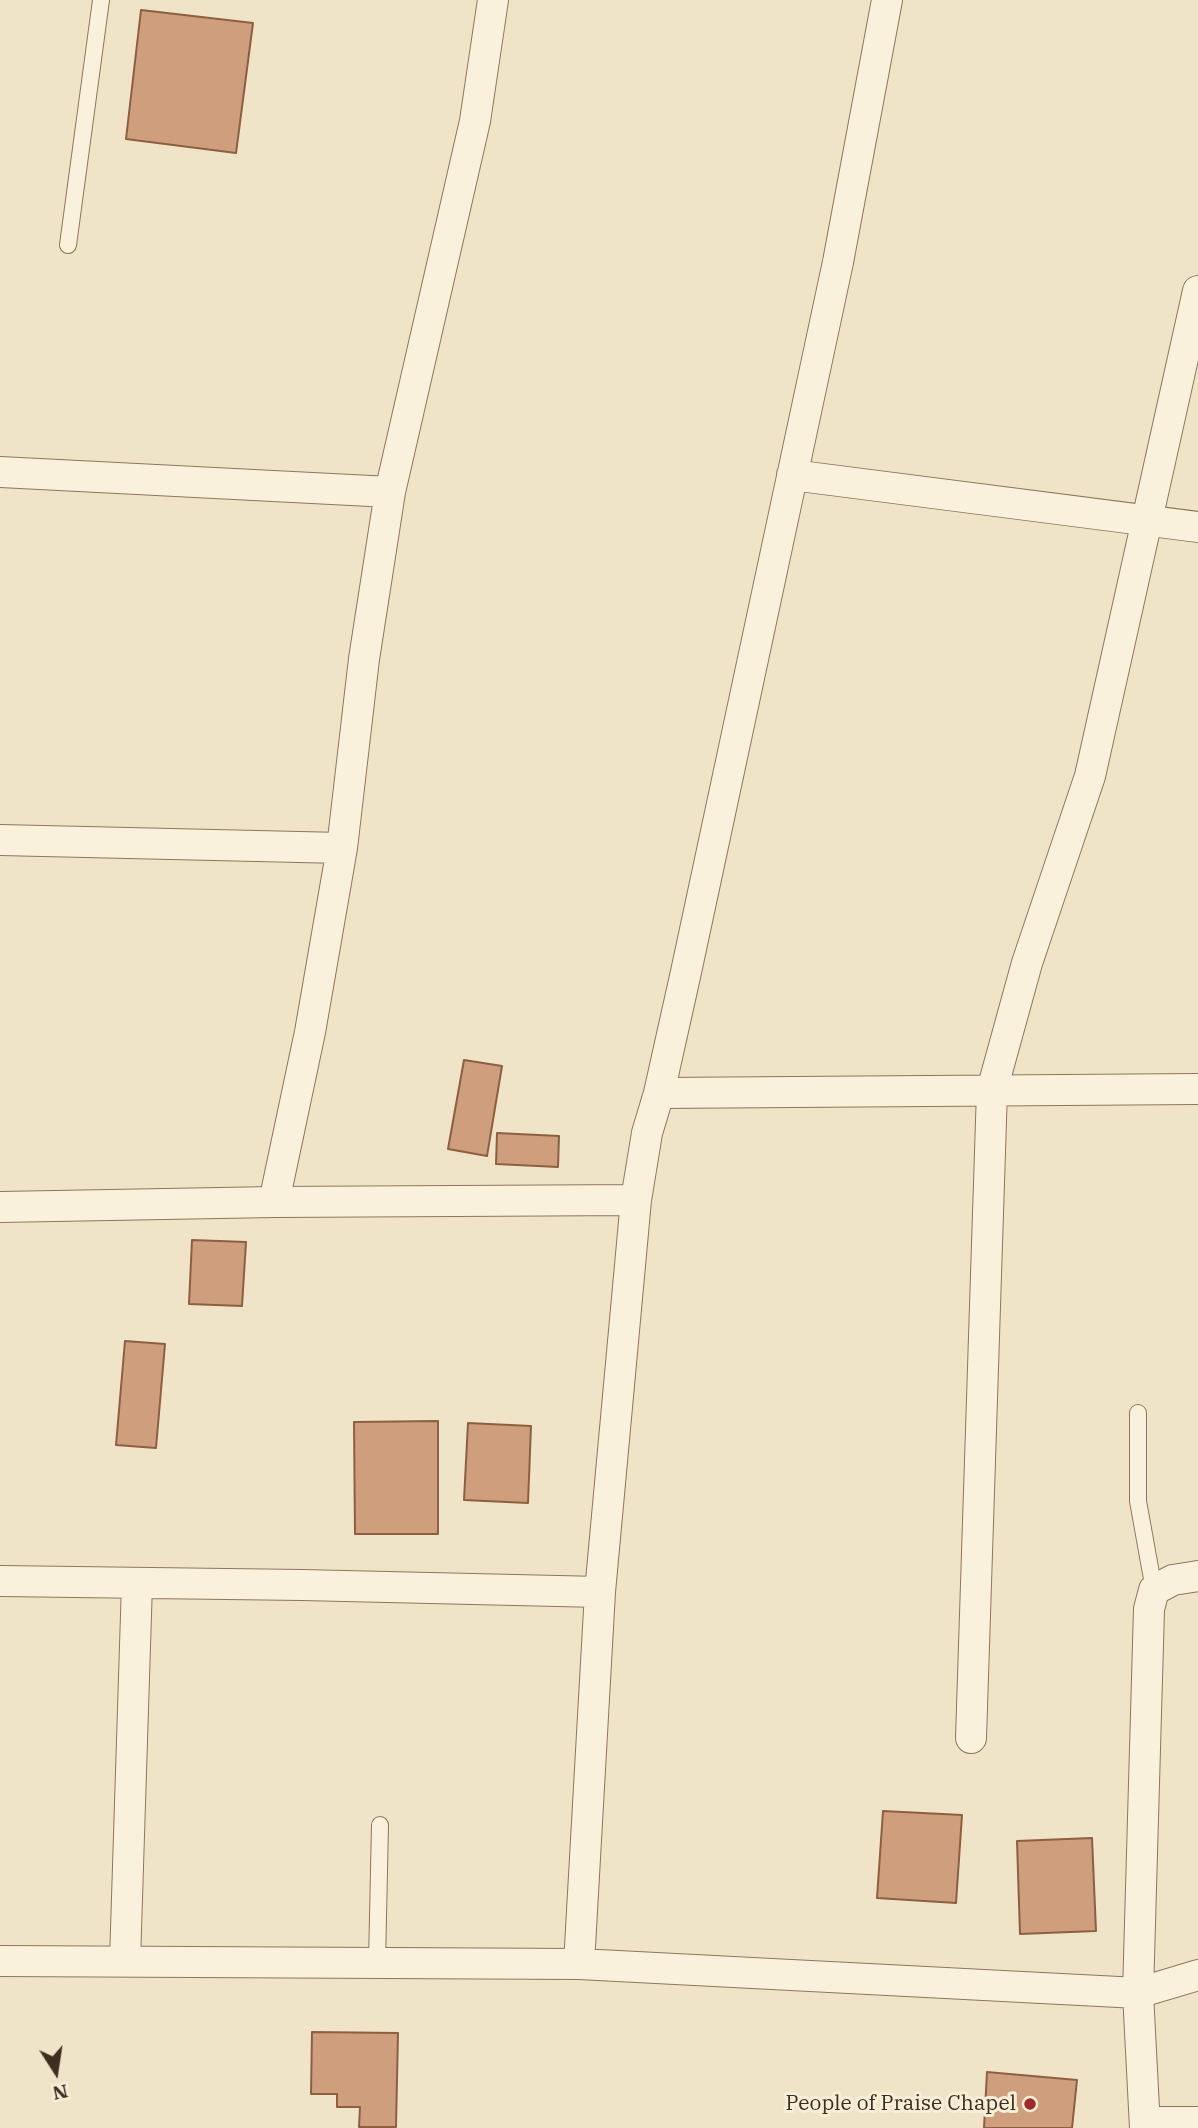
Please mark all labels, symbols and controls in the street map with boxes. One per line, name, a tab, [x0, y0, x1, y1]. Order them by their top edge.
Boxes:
north arrow	[21, 2037, 91, 2107]
text: N	[51, 2079, 70, 2106]
place label: People of Praise Chapel	[786, 2091, 1016, 2117]
marker: People of Praise Chapel	[1022, 2096, 1038, 2112]

